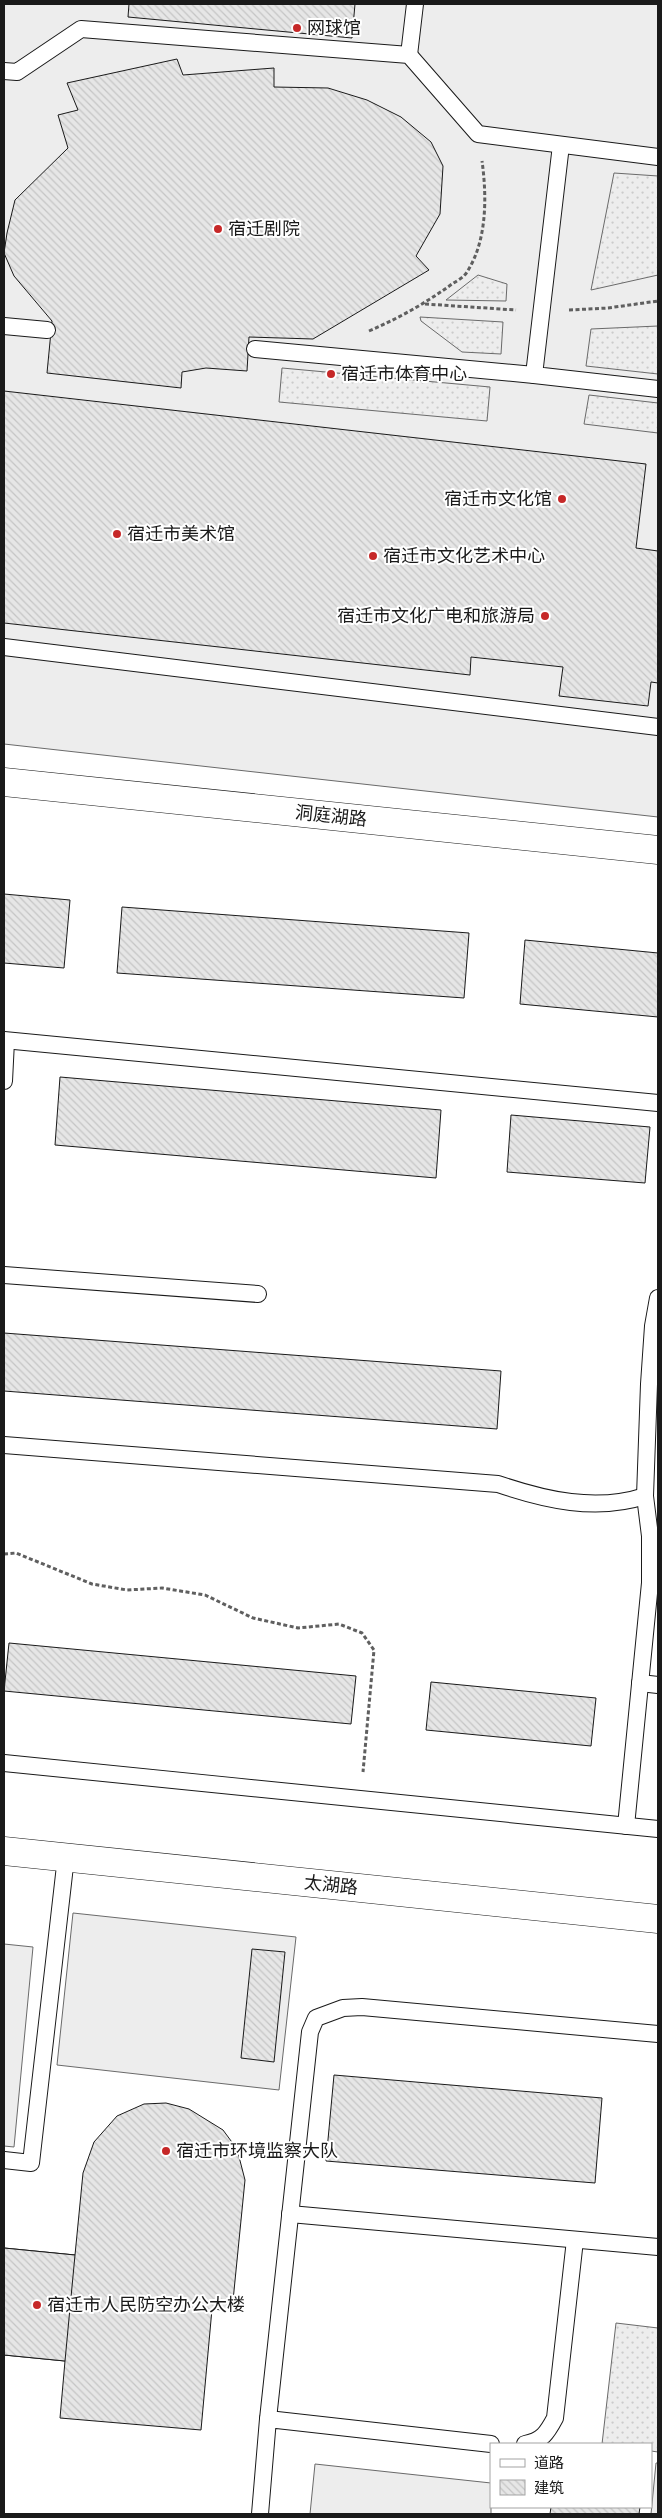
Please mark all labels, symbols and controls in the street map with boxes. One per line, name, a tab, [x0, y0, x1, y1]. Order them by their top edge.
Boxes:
place label: 网球馆	[307, 16, 361, 39]
marker: 网球馆	[291, 22, 303, 34]
place label: 宿迁剧院	[228, 217, 300, 240]
marker: 宿迁剧院	[212, 223, 224, 235]
place label: 宿迁市体育中心	[341, 362, 467, 385]
marker: 宿迁市体育中心	[325, 368, 337, 380]
place label: 宿迁市文化馆	[444, 487, 552, 510]
marker: 宿迁市文化馆	[556, 493, 568, 505]
place label: 宿迁市美术馆	[127, 522, 235, 545]
marker: 宿迁市美术馆	[111, 528, 123, 540]
place label: 宿迁市文化艺术中心	[383, 544, 545, 567]
marker: 宿迁市文化艺术中心	[367, 550, 379, 562]
place label: 宿迁市文化广电和旅游局	[337, 604, 535, 627]
marker: 宿迁市文化广电和旅游局	[539, 610, 551, 622]
street label: 洞庭湖路	[294, 800, 368, 831]
street label: 太湖路	[303, 1870, 359, 1899]
place label: 宿迁市环境监察大队	[176, 2139, 338, 2162]
marker: 宿迁市环境监察大队	[160, 2145, 172, 2157]
place label: 宿迁市人民防空办公大楼	[47, 2293, 245, 2316]
marker: 宿迁市人民防空办公大楼	[31, 2299, 43, 2311]
legend	[490, 2443, 652, 2508]
text: 道路	[534, 2453, 564, 2472]
text: 建筑	[534, 2478, 564, 2497]

